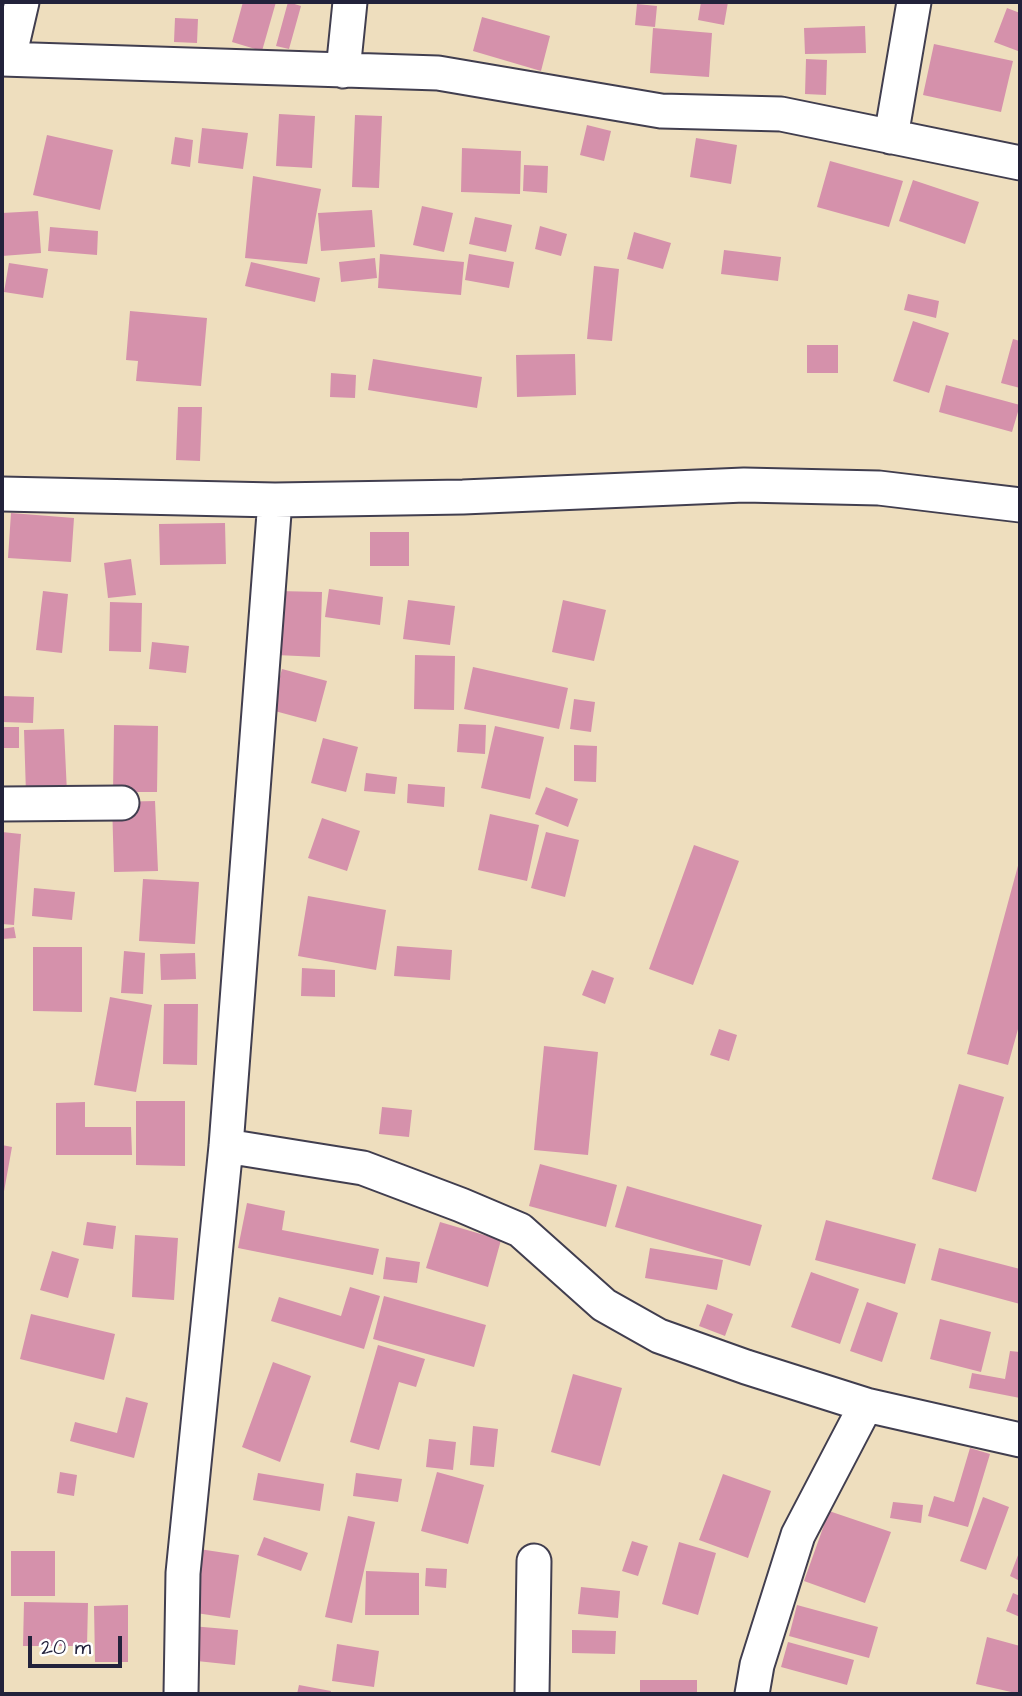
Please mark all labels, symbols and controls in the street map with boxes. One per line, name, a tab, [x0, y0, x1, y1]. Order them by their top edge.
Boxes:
scale bar	[32, 1622, 126, 1666]
text: 20 m	[41, 1633, 91, 1662]

